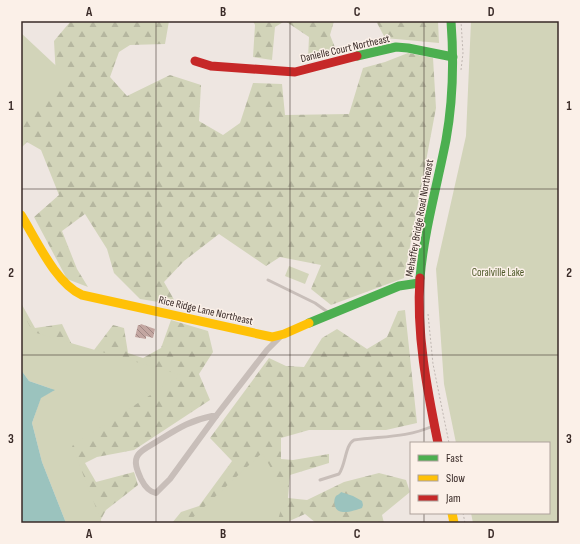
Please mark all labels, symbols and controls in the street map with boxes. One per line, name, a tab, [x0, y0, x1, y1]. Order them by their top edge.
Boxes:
text: A	[85, 4, 93, 20]
text: B	[220, 4, 226, 20]
text: C	[354, 4, 361, 20]
text: D	[488, 4, 495, 20]
street label: Danielle Court Northeast	[299, 32, 392, 65]
text: 1	[8, 98, 14, 114]
text: 1	[566, 98, 572, 114]
street label: Mehaffey Bridge Road Northeast	[403, 158, 436, 278]
text: 2	[8, 265, 14, 281]
text: 2	[566, 265, 572, 281]
park label: Coralville Lake	[472, 266, 524, 279]
street label: Rice Ridge Lane Northeast	[157, 293, 255, 328]
text: 3	[8, 431, 14, 447]
text: 3	[566, 431, 572, 447]
legend	[410, 442, 550, 514]
text: Fast	[446, 451, 463, 466]
text: Slow	[446, 471, 465, 486]
text: Jam	[445, 491, 461, 506]
text: A	[85, 526, 93, 542]
text: B	[220, 526, 226, 542]
text: C	[354, 526, 361, 542]
text: D	[488, 526, 495, 542]

